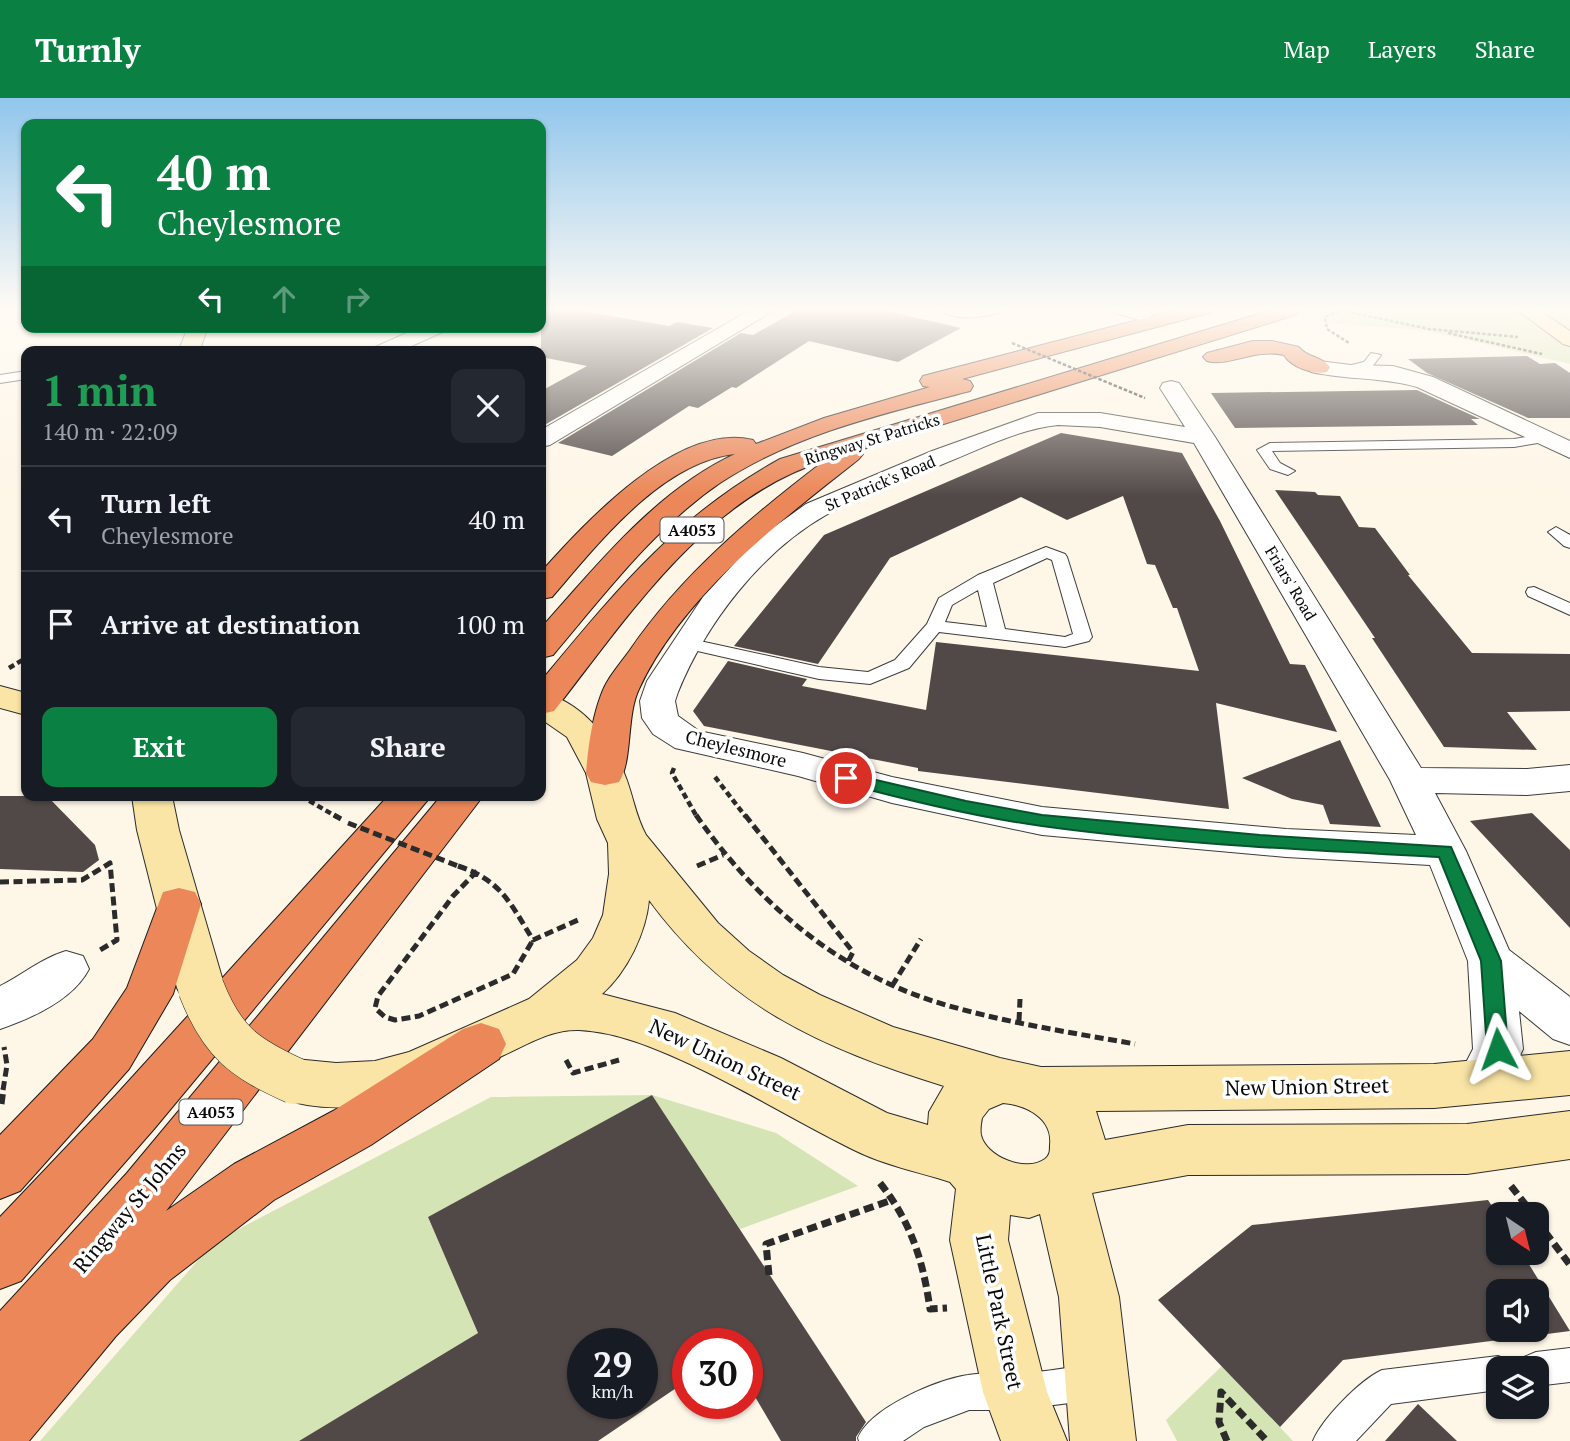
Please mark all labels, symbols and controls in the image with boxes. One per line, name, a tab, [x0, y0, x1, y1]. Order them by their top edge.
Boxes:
text: Turnly	[35, 28, 140, 71]
text: Map	[1283, 33, 1330, 65]
text: Layers	[1368, 33, 1437, 65]
text: Share	[1475, 33, 1535, 65]
text: 40 m	[157, 139, 271, 204]
icon: left	[42, 147, 133, 238]
text: Cheylesmore	[157, 202, 341, 244]
icon: left	[192, 280, 230, 318]
icon: ahead	[265, 280, 303, 318]
icon: right	[338, 280, 376, 318]
text: 1 min	[42, 362, 157, 418]
button: close	[451, 369, 525, 443]
street label: Ringway St Patricks	[802, 408, 942, 470]
text: 140 m · 22:09	[42, 416, 177, 447]
street label: St Patrick's Road	[821, 450, 939, 516]
text: Turn left	[101, 486, 211, 520]
icon: left	[42, 500, 80, 538]
text: 40 m	[469, 502, 525, 536]
road number: A4053	[660, 518, 724, 542]
text: Cheylesmore	[101, 520, 234, 551]
street label: Friars' Road	[1260, 542, 1322, 624]
icon: arrive	[42, 605, 80, 643]
text: Arrive at destination	[101, 607, 360, 641]
text: 100 m	[455, 607, 525, 641]
button: Exit	[42, 707, 277, 787]
button: Share	[291, 707, 525, 787]
street label: Cheylesmore	[683, 724, 789, 772]
pin	[816, 748, 876, 808]
icon: arrive	[827, 759, 865, 797]
street label: New Union Street	[645, 1012, 806, 1107]
position arrow	[1461, 1012, 1535, 1086]
street label: New Union Street	[1225, 1071, 1390, 1101]
road number: A4053	[180, 1100, 242, 1124]
street label: Ringway St Johns	[67, 1136, 192, 1278]
north arrow	[1486, 1202, 1549, 1265]
map controls	[1486, 1202, 1549, 1419]
street label: Little Park Street	[970, 1231, 1030, 1392]
button: sound	[1486, 1279, 1549, 1342]
speed limit sign: 30	[672, 1328, 763, 1419]
text: 29	[593, 1341, 632, 1387]
button: layers	[1486, 1356, 1549, 1419]
text: km/h	[592, 1379, 633, 1403]

